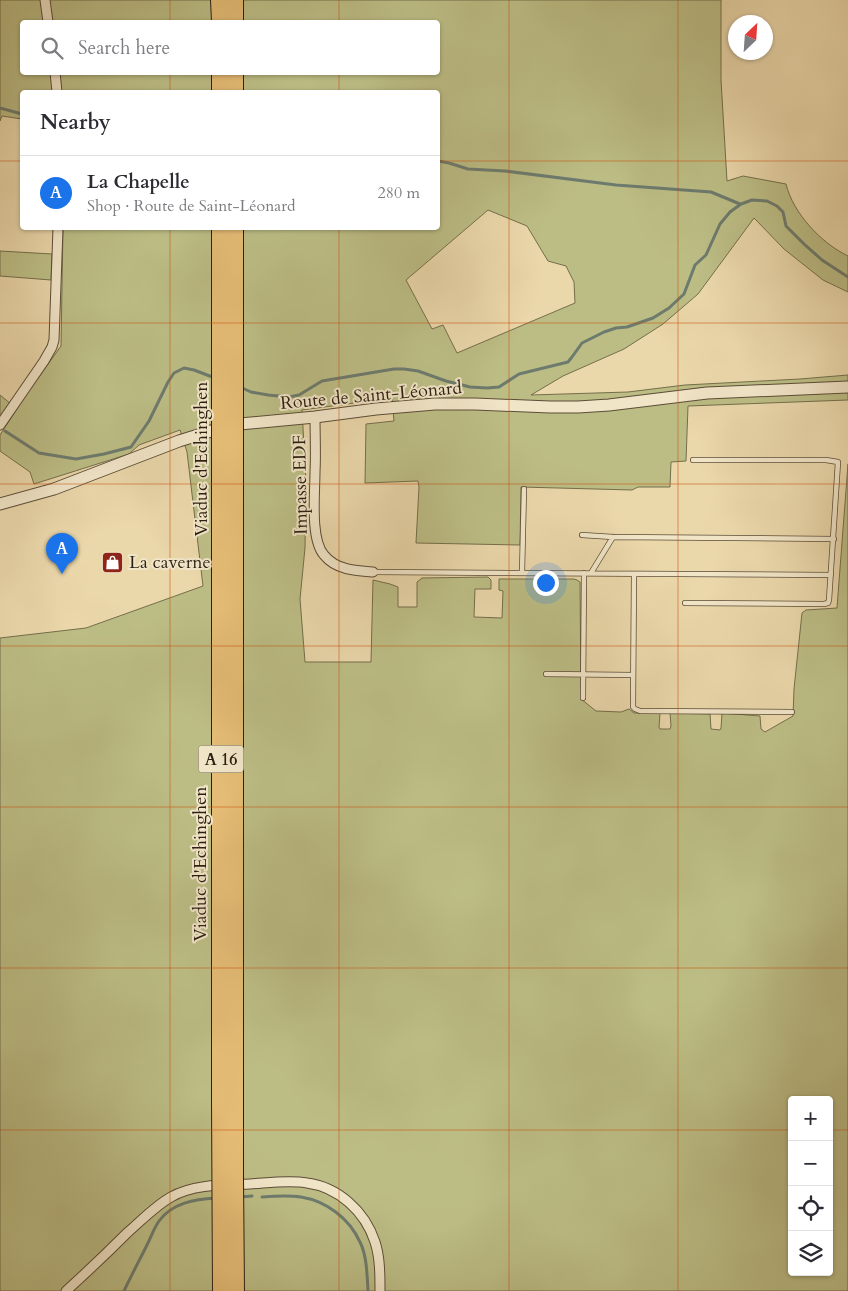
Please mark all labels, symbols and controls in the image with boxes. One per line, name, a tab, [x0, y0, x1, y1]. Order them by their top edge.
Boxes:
north arrow	[728, 15, 773, 60]
search box	[20, 20, 440, 75]
icon: search	[38, 34, 66, 62]
text: Search here	[78, 35, 170, 61]
text: Nearby	[40, 108, 111, 137]
text: La Chapelle	[87, 169, 190, 195]
text: A	[50, 182, 62, 204]
text: 280 m	[378, 182, 420, 204]
text: Shop · Route de Saint-Léonard	[87, 195, 296, 217]
street label: Route de Saint-Léonard	[279, 375, 463, 416]
street label: Viaduc d'Echinghen	[189, 381, 214, 537]
street label: Impasse EDF	[287, 435, 314, 535]
pin: A	[46, 533, 78, 574]
shop icon: La caverne	[101, 550, 125, 574]
place label: La caverne	[129, 550, 211, 575]
your location	[533, 570, 559, 596]
road number: A 16	[198, 746, 244, 772]
street label: Viaduc d'Echinghen	[188, 786, 213, 942]
map controls	[788, 1096, 833, 1276]
button: +	[788, 1096, 833, 1141]
button: −	[788, 1141, 833, 1186]
button: locate	[788, 1186, 833, 1231]
button: layers	[788, 1231, 833, 1276]

